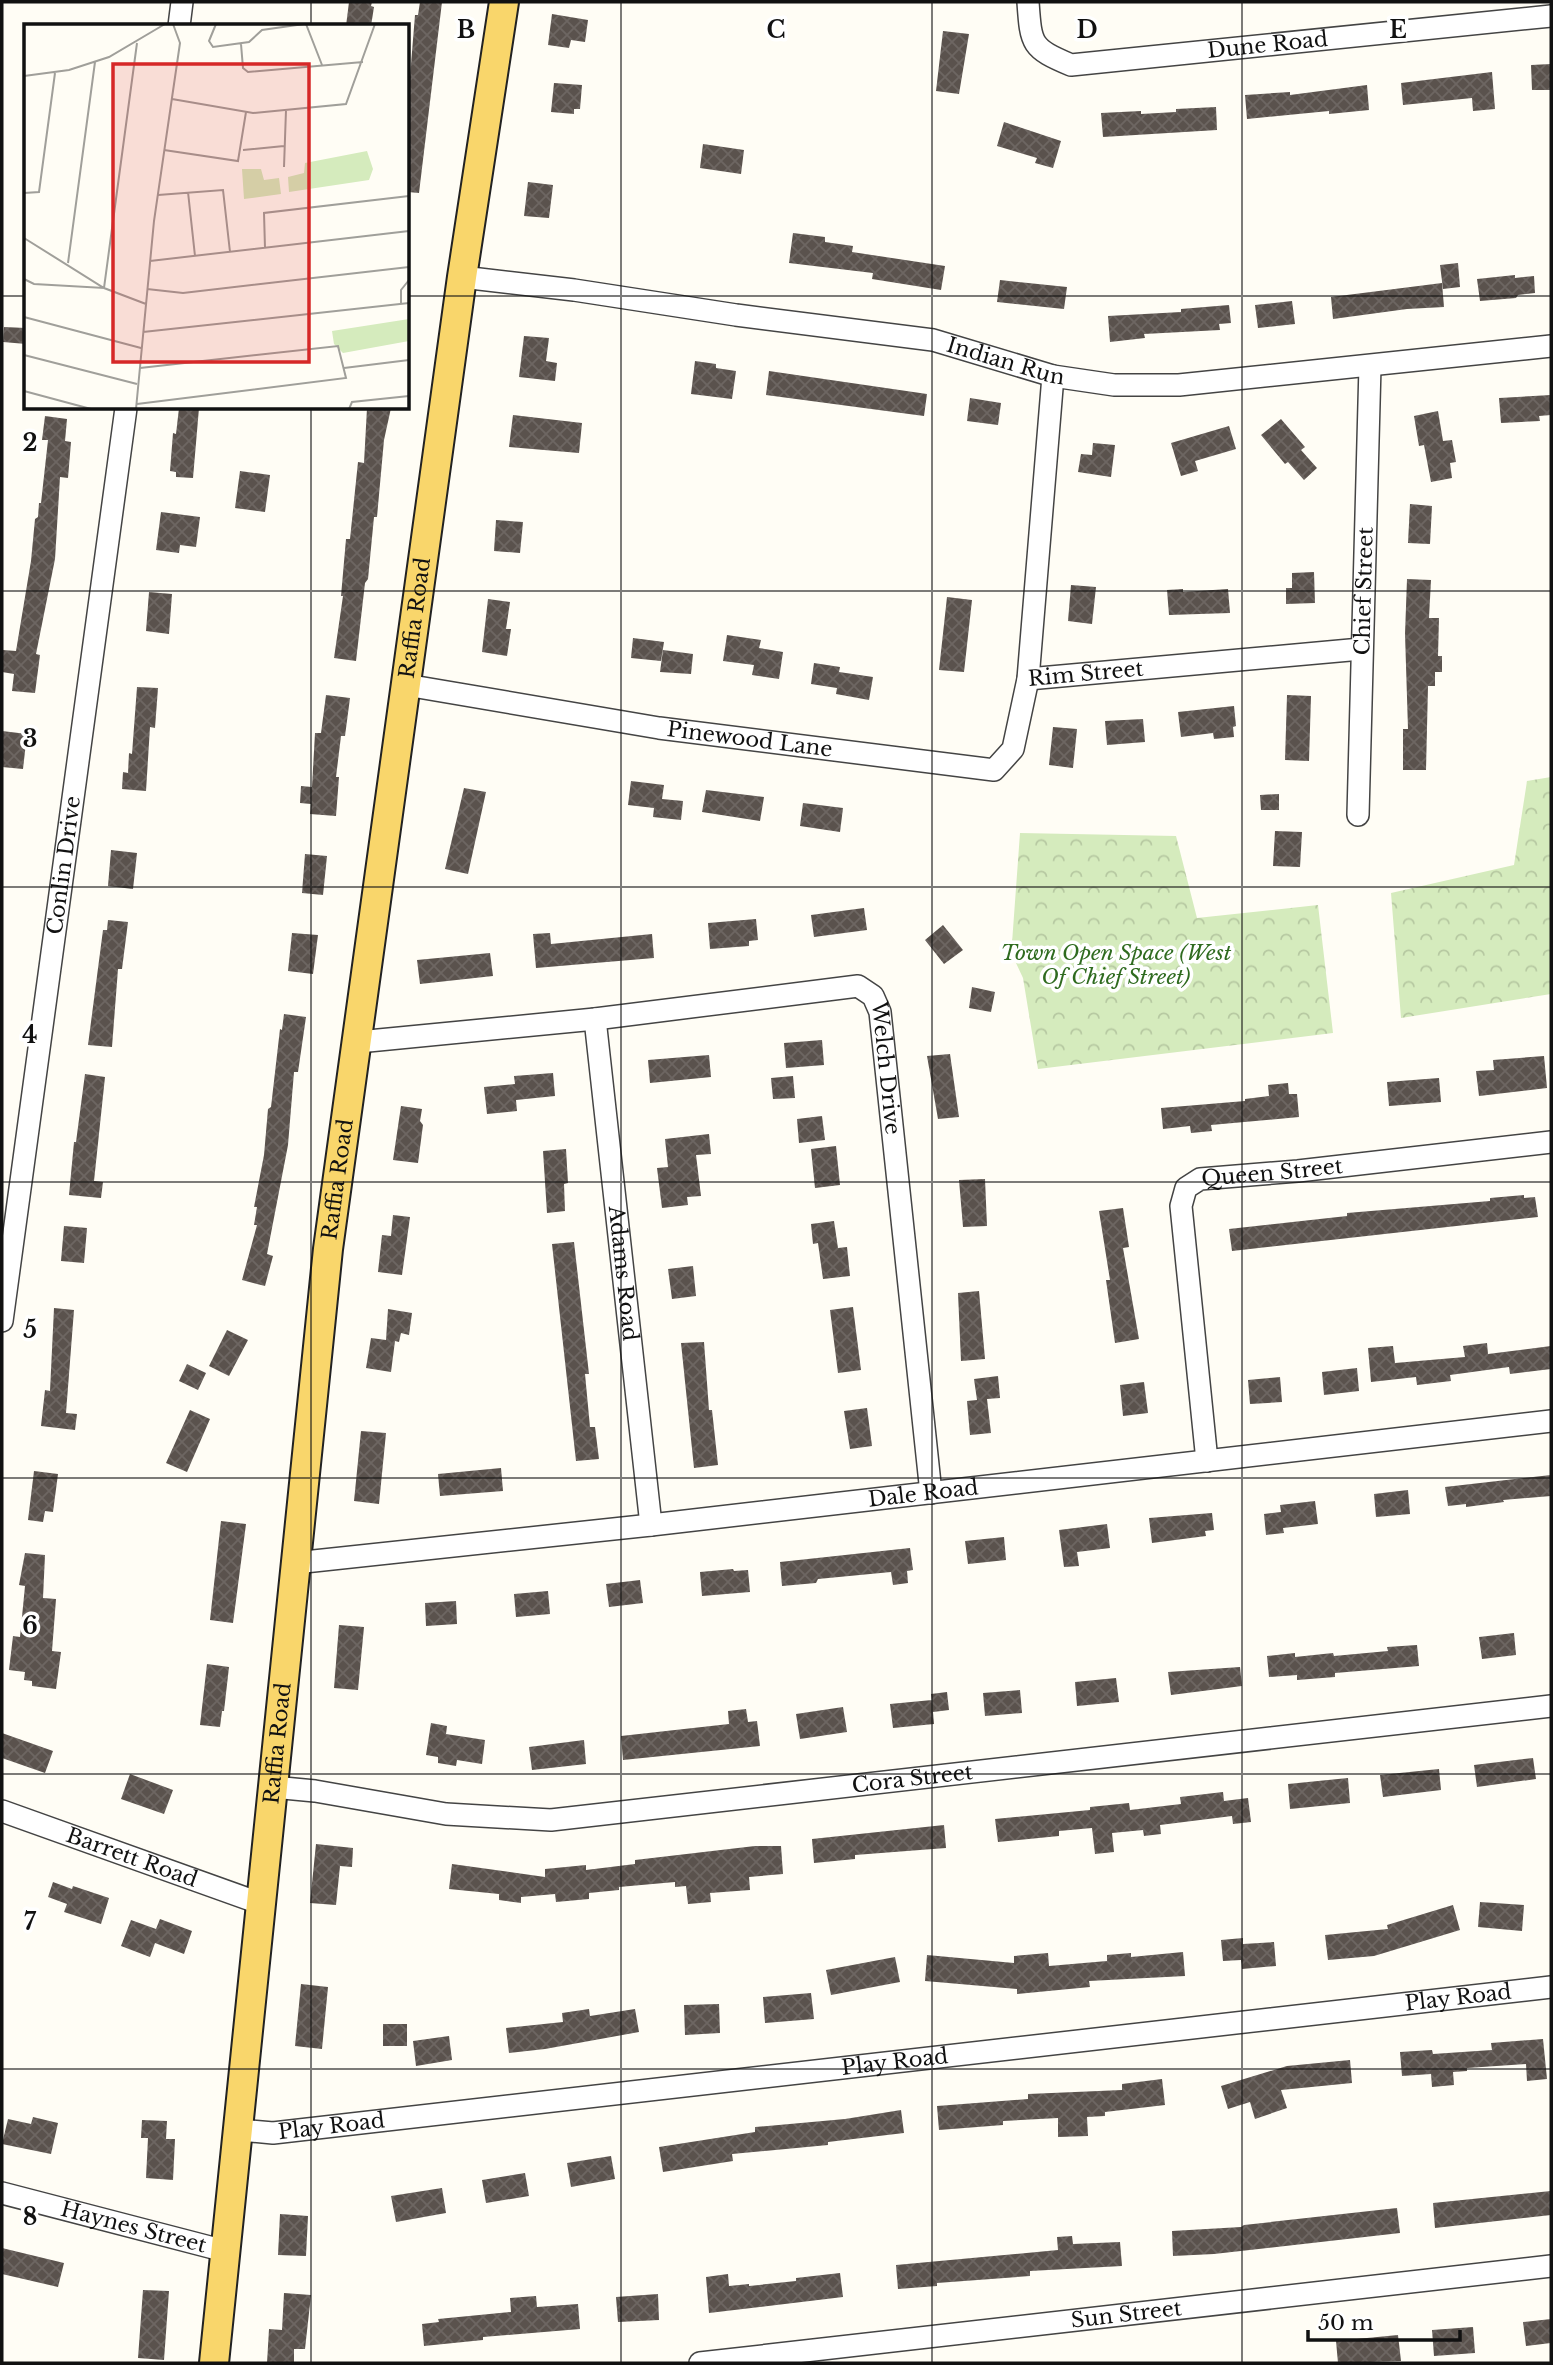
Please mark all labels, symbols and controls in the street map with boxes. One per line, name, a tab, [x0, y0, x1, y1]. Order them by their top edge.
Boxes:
text: B	[457, 16, 475, 44]
text: C	[767, 16, 785, 44]
text: D	[1076, 16, 1098, 44]
text: E	[1389, 16, 1407, 44]
inset map	[24, 24, 410, 410]
street label: Dune Road	[1206, 26, 1329, 64]
street label: Indian Run	[943, 332, 1066, 391]
text: 2	[23, 429, 37, 457]
street label: Chief Street	[1349, 526, 1379, 656]
street label: Raffia Road	[394, 556, 436, 680]
street label: Rim Street	[1027, 656, 1145, 692]
street label: Pinewood Lane	[665, 716, 834, 763]
text: 3	[23, 725, 37, 753]
street label: Conlin Drive	[42, 794, 86, 936]
park label: Town Open Space (West Of Chief Street)	[1001, 940, 1232, 990]
street label: Welch Drive	[866, 999, 906, 1136]
text: 4	[22, 1021, 38, 1049]
street label: Raffia Road	[316, 1117, 359, 1242]
street label: Queen Street	[1200, 1153, 1344, 1192]
street label: Adams Road	[603, 1204, 644, 1342]
text: 5	[23, 1316, 37, 1344]
street label: Dale Road	[867, 1474, 980, 1513]
text: 6	[22, 1612, 38, 1640]
street label: Raffia Road	[258, 1681, 297, 1805]
street label: Cora Street	[851, 1759, 974, 1799]
street label: Barrett Road	[63, 1822, 201, 1893]
text: 7	[24, 1908, 37, 1936]
street label: Play Road	[1403, 1979, 1513, 2017]
street label: Play Road	[840, 2043, 950, 2081]
street label: Play Road	[277, 2107, 386, 2145]
street label: Haynes Street	[58, 2196, 209, 2259]
text: 8	[23, 2203, 37, 2231]
street label: Sun Street	[1069, 2295, 1183, 2334]
scale bar	[1308, 2298, 1460, 2342]
text: 50 m	[1318, 2310, 1374, 2336]

